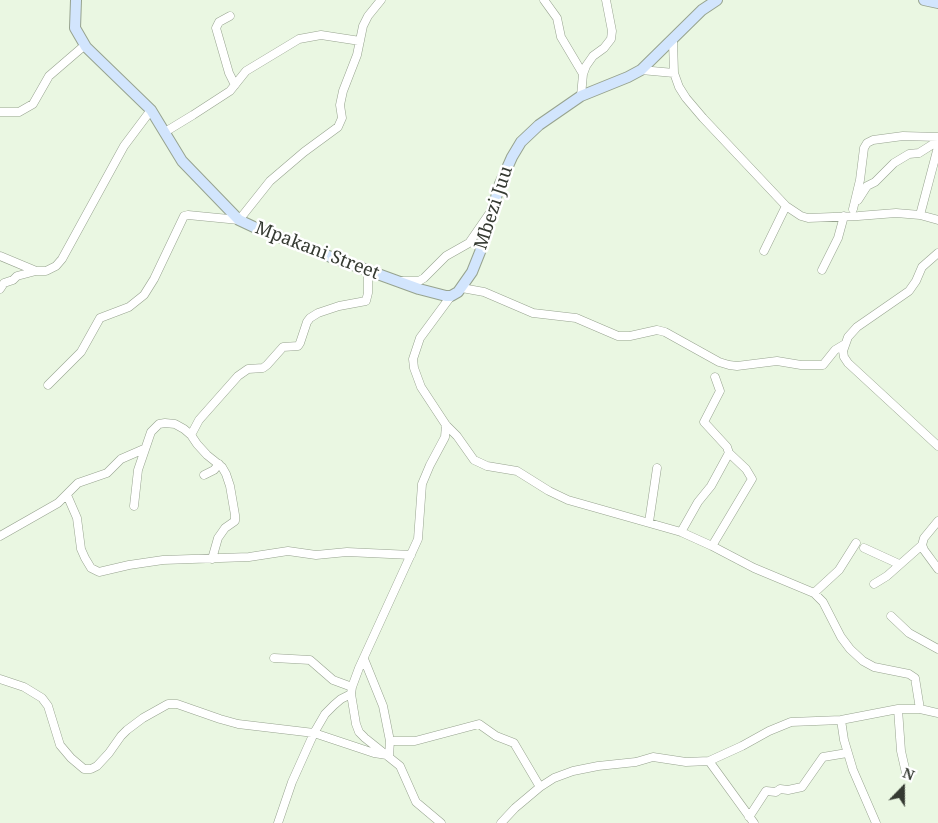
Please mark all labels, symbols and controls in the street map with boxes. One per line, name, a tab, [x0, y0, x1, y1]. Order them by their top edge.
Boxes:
street label: Mbezi Juu	[470, 164, 518, 252]
street label: Mpakani Street	[252, 217, 382, 285]
north arrow	[878, 763, 928, 813]
text: N	[900, 763, 917, 785]

